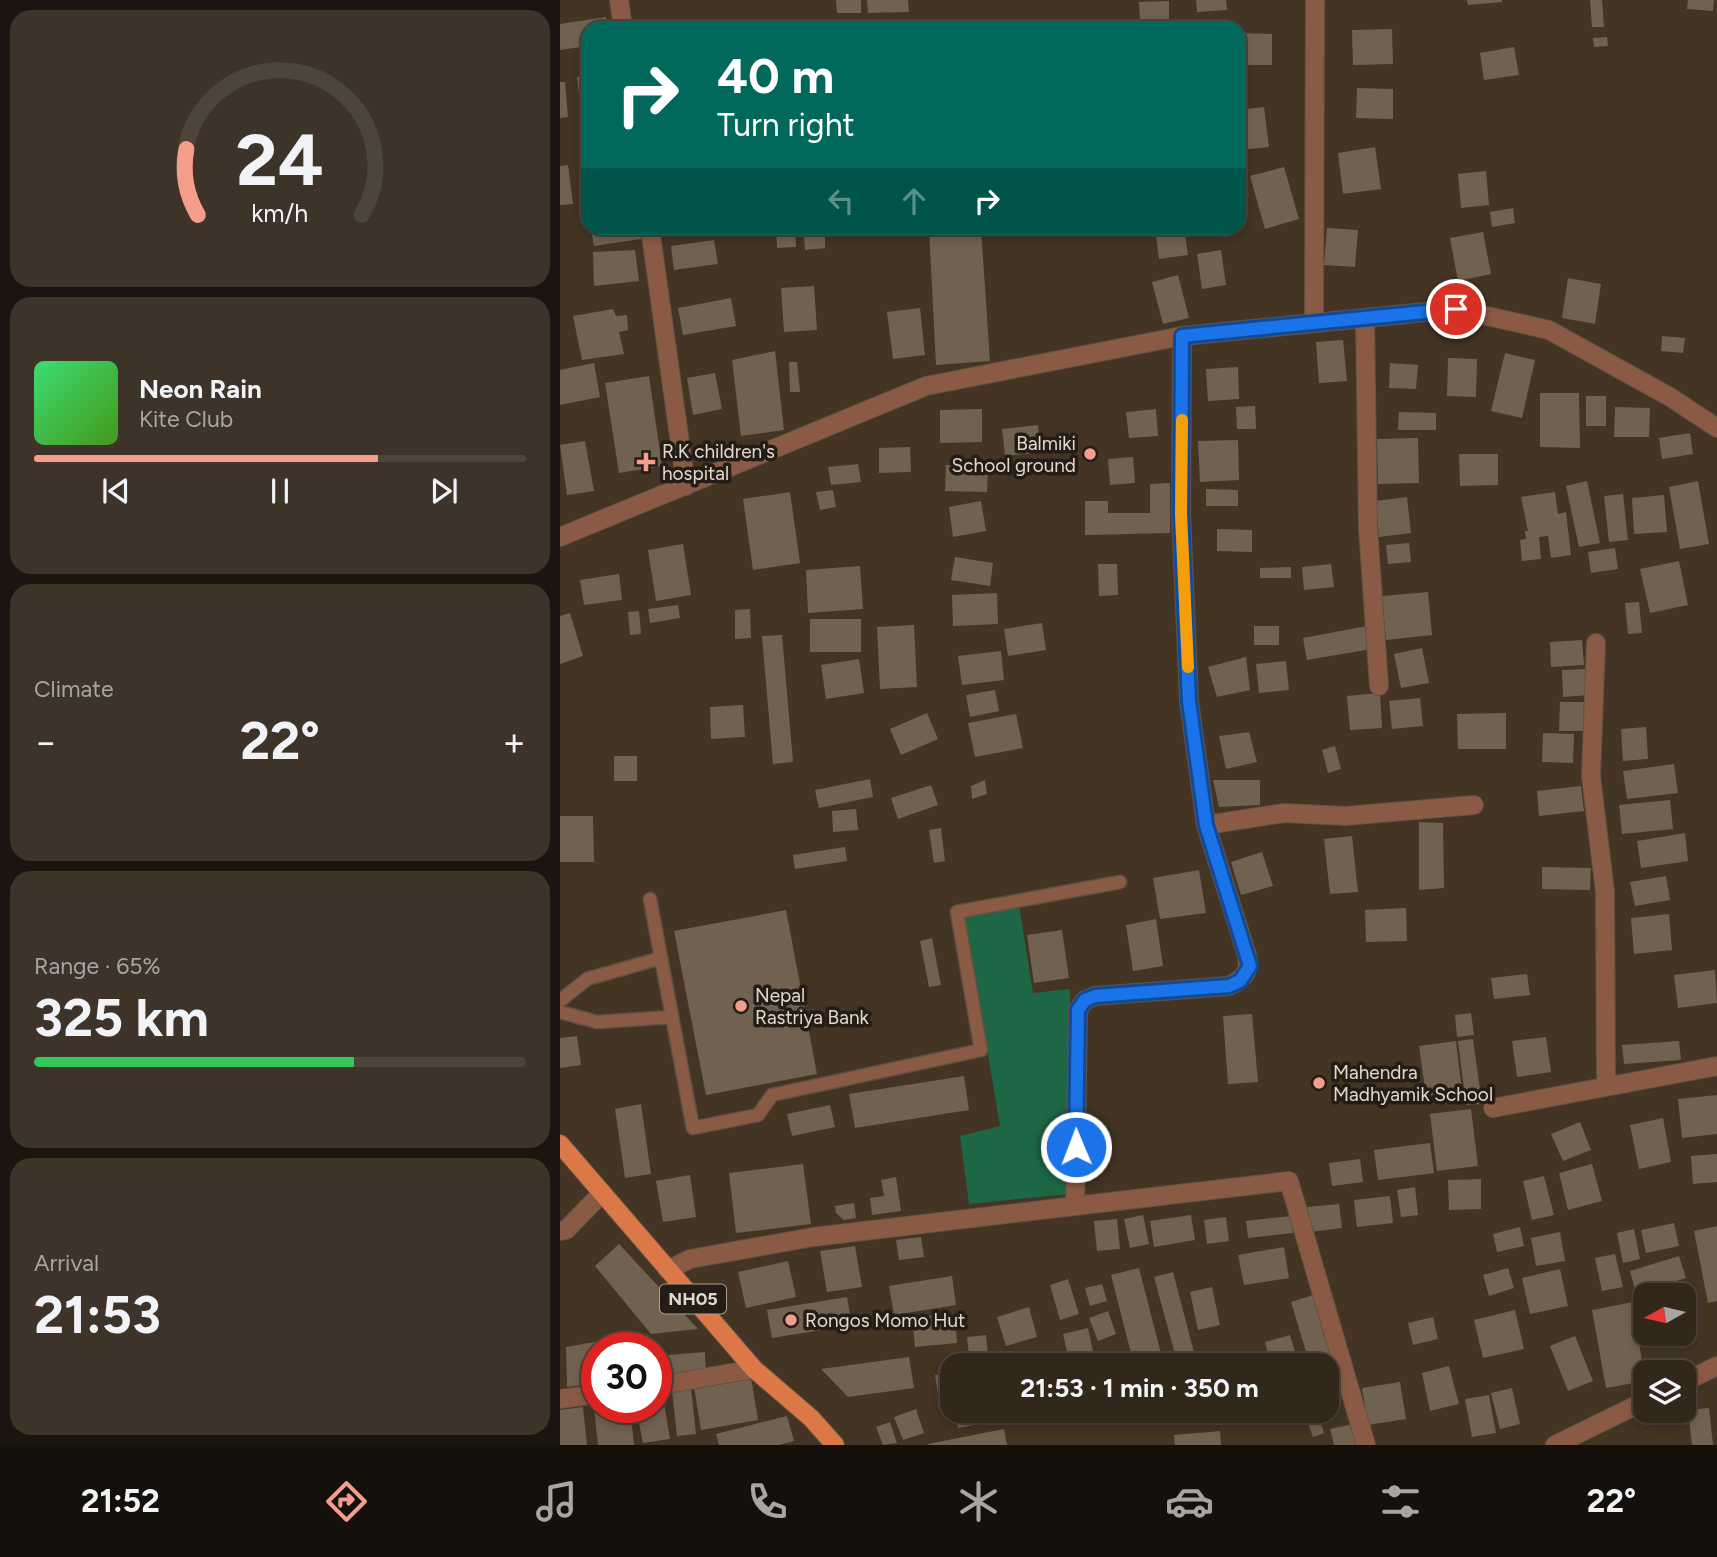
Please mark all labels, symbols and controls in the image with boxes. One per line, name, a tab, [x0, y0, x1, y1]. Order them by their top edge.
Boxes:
text: 40 m	[717, 46, 834, 105]
icon: right	[602, 49, 693, 140]
text: Turn right	[717, 106, 855, 144]
text: 24	[236, 116, 324, 203]
icon: left	[822, 182, 860, 220]
icon: ahead	[895, 182, 933, 220]
icon: right	[968, 182, 1006, 220]
text: km/h	[251, 197, 309, 227]
pin	[1426, 279, 1486, 339]
icon: arrive	[1437, 290, 1475, 328]
text: Neon Rain	[139, 373, 262, 405]
text: Kite Club	[139, 405, 233, 433]
place label: Balmiki School ground	[952, 432, 1076, 477]
place label: R.K children's hospital	[662, 440, 775, 485]
marker: Balmiki School ground	[1082, 446, 1098, 462]
marker: R.K children's hospital	[636, 452, 656, 472]
icon: previous	[97, 472, 135, 510]
icon: pause	[261, 472, 299, 510]
icon: next	[425, 472, 463, 510]
text: Climate	[34, 675, 113, 703]
text: 22°	[240, 710, 320, 772]
text: −	[34, 719, 58, 765]
text: +	[502, 719, 526, 765]
text: Range · 65%	[34, 952, 161, 980]
place label: Nepal Rastriya Bank	[755, 984, 870, 1029]
text: 325 km	[34, 987, 209, 1049]
marker: Nepal Rastriya Bank	[733, 998, 749, 1014]
place label: Mahendra Madhyamik School	[1333, 1061, 1493, 1106]
marker: Mahendra Madhyamik School	[1311, 1075, 1327, 1091]
position arrow	[1039, 1110, 1113, 1184]
text: Arrival	[34, 1249, 99, 1277]
north arrow	[1633, 1283, 1696, 1346]
map controls	[1633, 1283, 1696, 1423]
text: 21:53	[34, 1284, 161, 1346]
road number: NH05	[660, 1284, 726, 1314]
place label: Rongos Momo Hut	[805, 1309, 965, 1332]
marker: Rongos Momo Hut	[783, 1312, 799, 1328]
speed limit sign: 30	[581, 1332, 672, 1423]
button: layers	[1633, 1360, 1696, 1423]
text: 21:53 · 1 min · 350 m	[1020, 1372, 1259, 1404]
icon: directions	[322, 1477, 371, 1526]
icon: music	[532, 1477, 581, 1526]
icon: phone	[743, 1477, 792, 1526]
icon: climate	[954, 1477, 1003, 1526]
icon: car	[1165, 1477, 1214, 1526]
icon: filters	[1376, 1477, 1425, 1526]
text: 21:52	[81, 1482, 160, 1520]
text: 22°	[1587, 1482, 1636, 1520]

